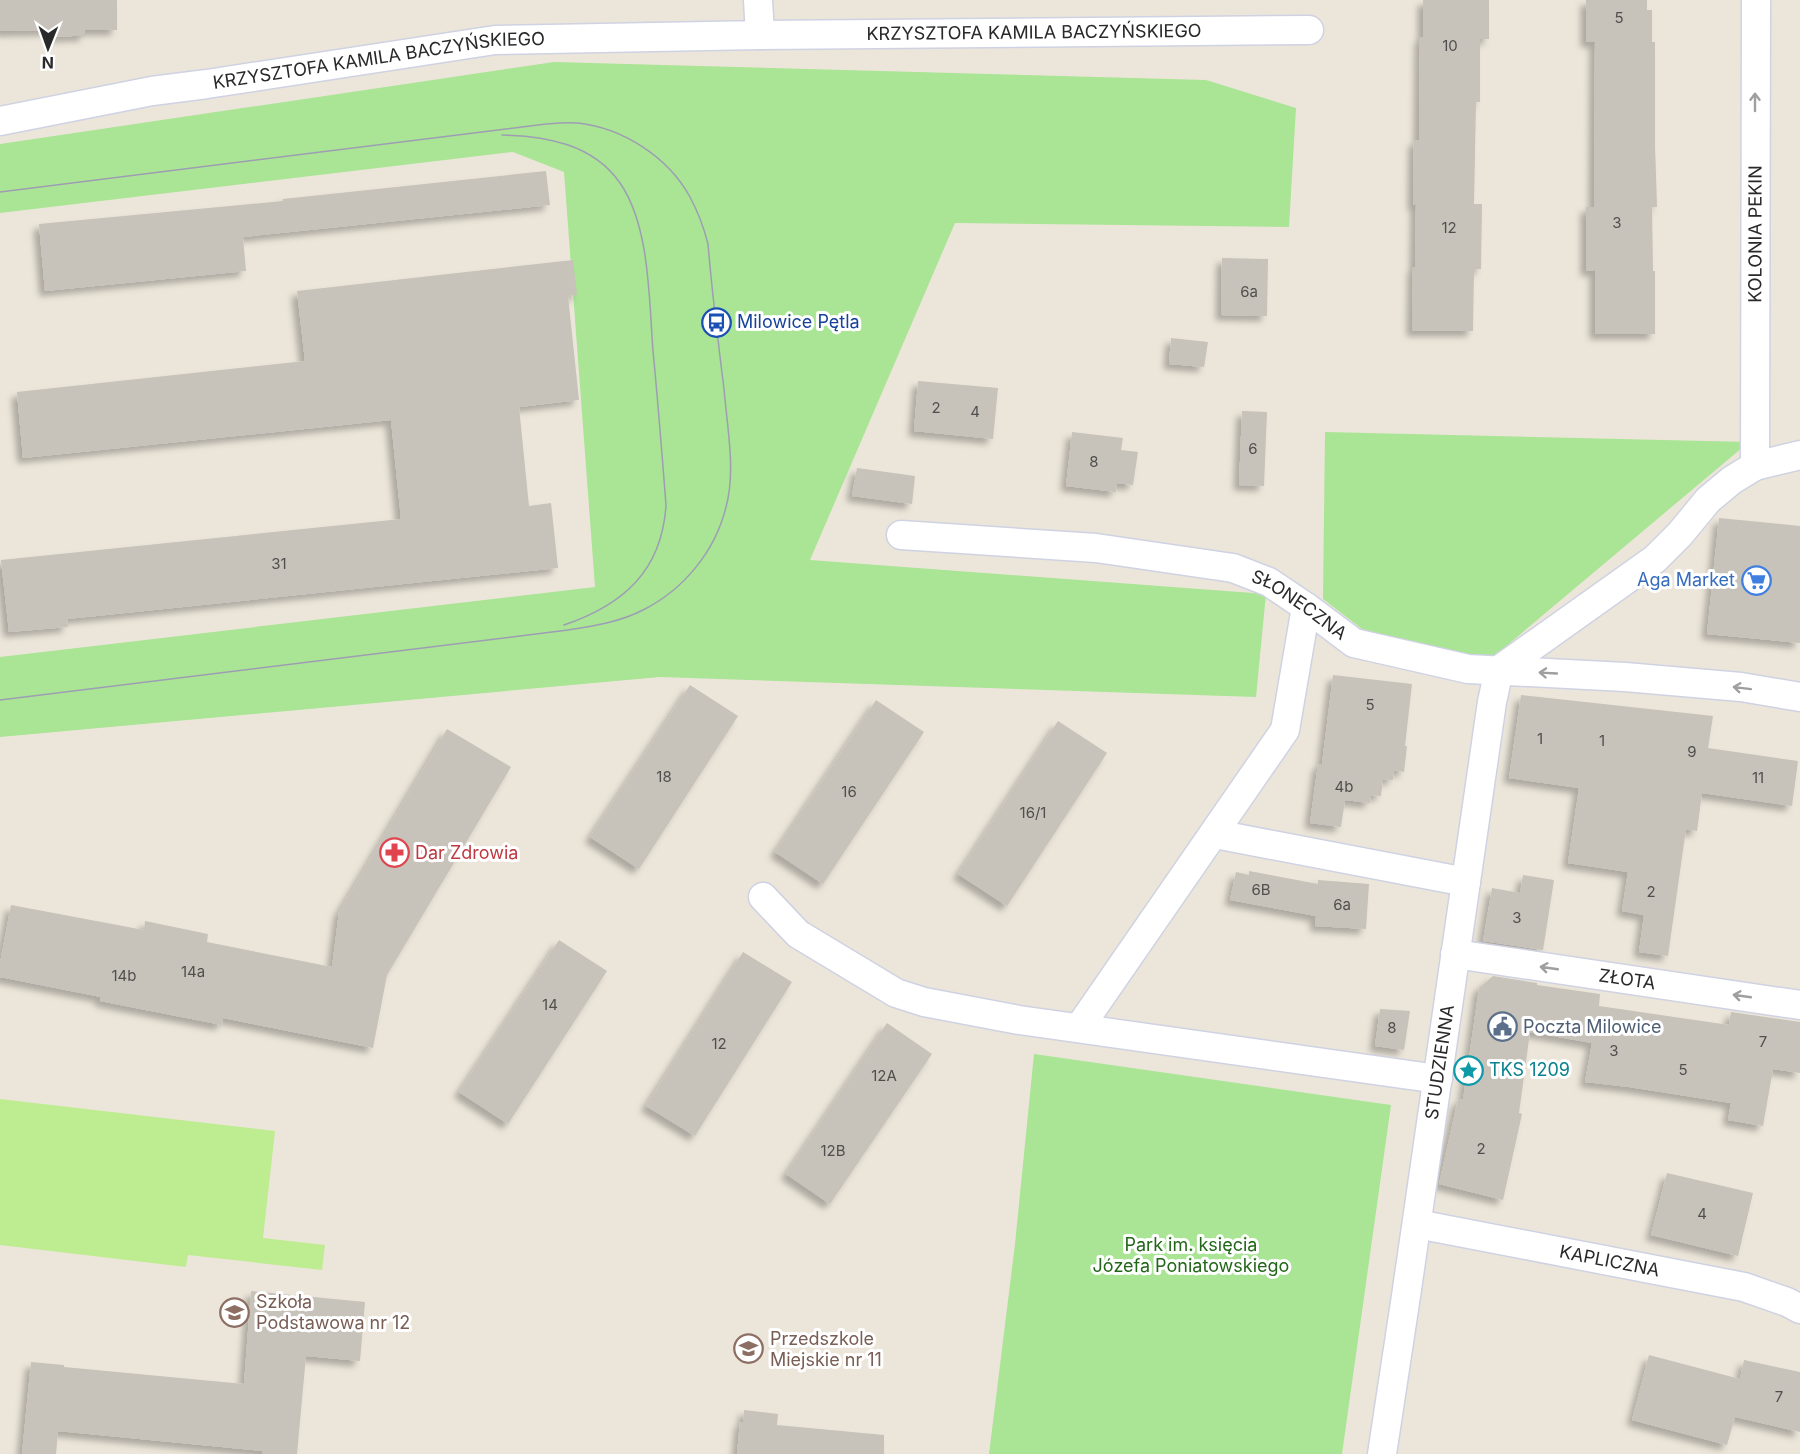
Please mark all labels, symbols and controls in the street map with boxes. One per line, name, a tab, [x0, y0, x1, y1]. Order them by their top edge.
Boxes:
house number: 5	[1614, 8, 1624, 27]
north arrow	[18, 18, 78, 78]
street label: KRZYSZTOFA KAMILA BACZYŃSKIEGO	[866, 20, 1202, 44]
street label: KRZYSZTOFA KAMILA BACZYŃSKIEGO	[211, 28, 545, 93]
house number: 10	[1442, 36, 1458, 55]
text: N	[41, 53, 54, 73]
one-way arrow	[1749, 93, 1761, 113]
street label: KOLONIA PEKIN	[1744, 165, 1766, 303]
house number: 3	[1612, 213, 1622, 232]
house number: 12	[1441, 218, 1457, 237]
house number: 6a	[1240, 282, 1258, 301]
bus stop icon: Milowice Pętla	[700, 306, 732, 338]
place label: Milowice Pętla	[737, 311, 860, 332]
house number: 2	[931, 398, 941, 417]
house number: 4	[970, 402, 980, 421]
house number: 6	[1248, 439, 1258, 458]
house number: 8	[1089, 452, 1099, 471]
house number: 31	[271, 554, 287, 573]
supermarket icon: Aga Market	[1740, 564, 1772, 596]
street label: SŁONECZNA	[1249, 565, 1351, 644]
place label: Aga Market	[1637, 569, 1735, 590]
one-way arrow	[1538, 668, 1558, 679]
one-way arrow	[1733, 682, 1753, 693]
house number: 5	[1365, 695, 1375, 714]
house number: 1	[1537, 729, 1543, 748]
house number: 1	[1599, 731, 1605, 750]
house number: 9	[1687, 742, 1697, 761]
house number: 18	[656, 767, 672, 786]
house number: 11	[1752, 768, 1764, 787]
house number: 4b	[1335, 777, 1353, 796]
house number: 16	[841, 782, 857, 801]
house number: 16/1	[1020, 803, 1046, 822]
pharmacy icon: Dar Zdrowia	[378, 837, 410, 869]
place label: Dar Zdrowia	[415, 842, 518, 863]
house number: 6B	[1251, 880, 1271, 899]
house number: 2	[1646, 882, 1656, 901]
house number: 6a	[1333, 895, 1351, 914]
house number: 3	[1512, 908, 1522, 927]
house number: 14a	[181, 962, 205, 981]
one-way arrow	[1540, 962, 1560, 973]
street label: ZŁOTA	[1597, 964, 1657, 994]
house number: 14b	[112, 966, 136, 985]
one-way arrow	[1733, 991, 1753, 1002]
house number: 14	[542, 995, 558, 1014]
street label: STUDZIENNA	[1421, 1003, 1458, 1121]
public building icon: Poczta Milowice	[1486, 1011, 1518, 1043]
place label: Poczta Milowice	[1523, 1016, 1662, 1037]
house number: 8	[1387, 1018, 1397, 1037]
house number: 7	[1759, 1032, 1767, 1051]
house number: 12	[711, 1034, 727, 1053]
house number: 3	[1609, 1041, 1619, 1060]
place icon: TKS 1209	[1452, 1054, 1484, 1086]
place label: TKS 1209	[1489, 1059, 1570, 1080]
house number: 5	[1678, 1060, 1688, 1079]
house number: 12A	[871, 1066, 897, 1085]
house number: 2	[1476, 1139, 1486, 1158]
house number: 12B	[820, 1141, 846, 1160]
house number: 4	[1697, 1204, 1707, 1223]
park label: Park im. księcia Józefa Poniatowskiego	[1093, 1234, 1289, 1276]
street label: KAPLICZNA	[1558, 1241, 1661, 1281]
place label: Szkoła Podstawowa nr 12	[256, 1291, 410, 1333]
school or university icon: Szkoła Podstawowa nr 12	[219, 1296, 251, 1328]
place label: Przedszkole Miejskie nr 11	[770, 1328, 882, 1370]
school or university icon: Przedszkole Miejskie nr 11	[733, 1333, 765, 1365]
house number: 7	[1775, 1387, 1783, 1406]

